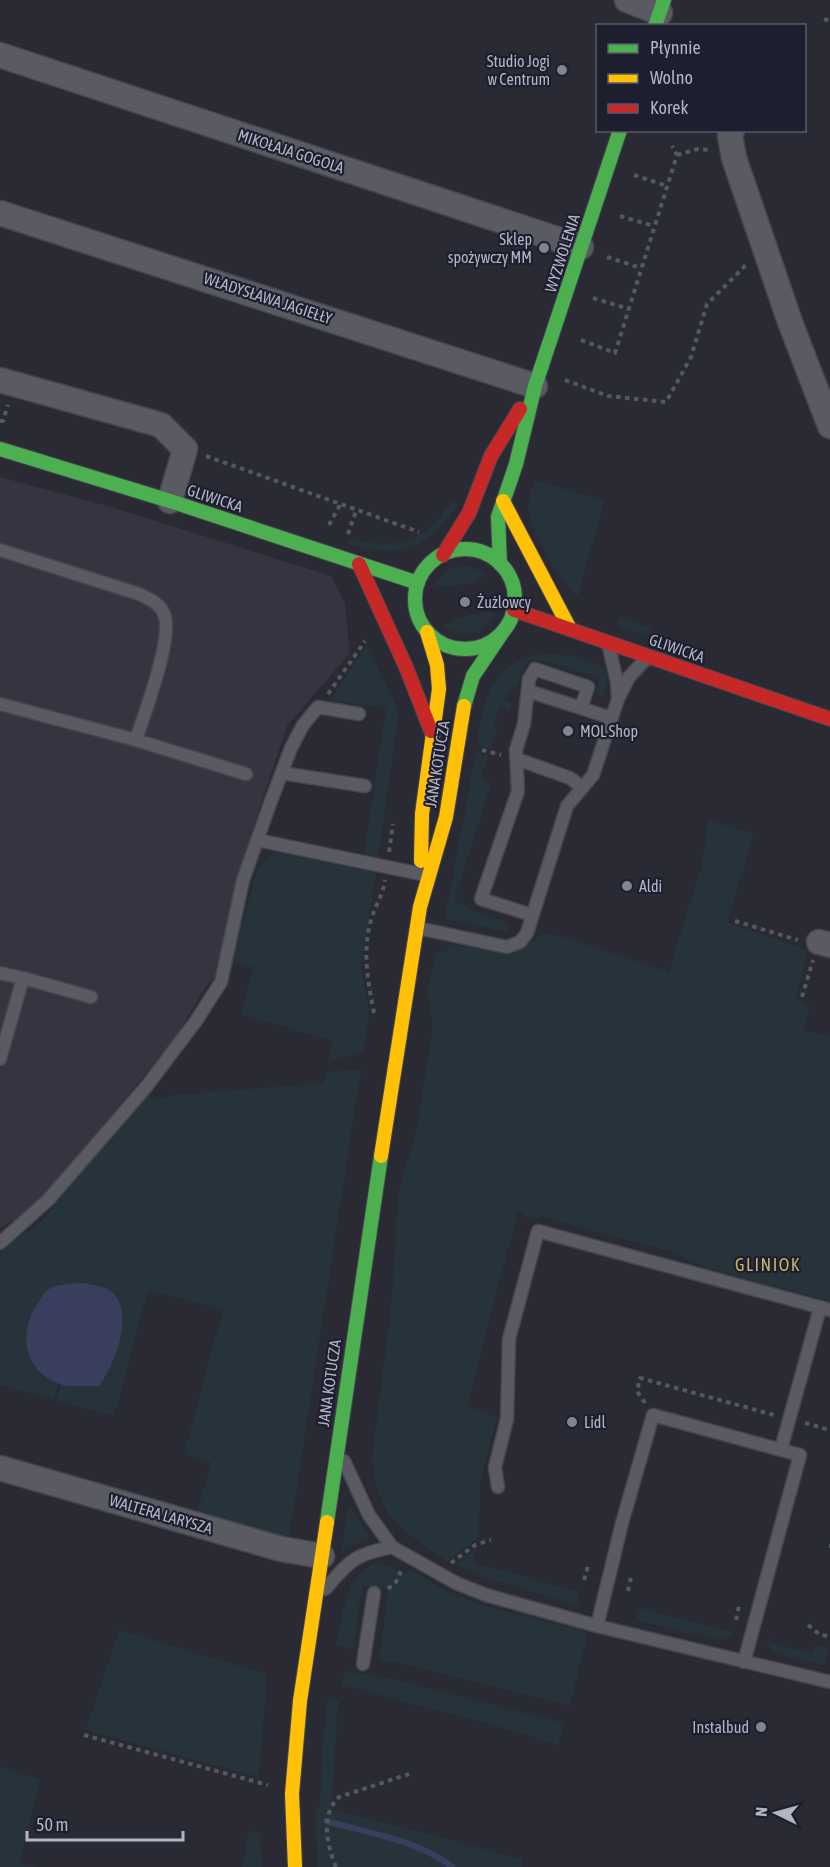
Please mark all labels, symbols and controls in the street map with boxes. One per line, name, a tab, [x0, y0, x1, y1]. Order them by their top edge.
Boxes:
legend	[596, 24, 806, 132]
text: Płynnie	[650, 37, 701, 58]
place label: Studio Jogi w Centrum	[487, 52, 550, 88]
marker: Studio Jogi w Centrum	[555, 63, 569, 77]
text: Wolno	[650, 67, 693, 88]
text: Korek	[650, 97, 688, 118]
street label: MIKOŁAJA GOGOLA	[236, 125, 346, 177]
street label: WYZWOLENIA	[541, 212, 583, 294]
place label: Sklep spożywczy MM	[448, 230, 532, 267]
marker: Sklep spożywczy MM	[537, 241, 551, 255]
street label: WŁADYSŁAWA JAGIEŁŁY	[202, 269, 335, 327]
street label: GLIWICKA	[185, 481, 245, 515]
place label: Żużlowcy	[477, 593, 531, 612]
marker: Żużlowcy	[458, 595, 472, 609]
street label: GLIWICKA	[647, 630, 707, 666]
street label: JANA KOTUCZA	[421, 719, 453, 809]
place label: MOL Shop	[580, 722, 638, 741]
marker: MOL Shop	[561, 724, 575, 738]
place label: Aldi	[639, 877, 662, 895]
marker: Aldi	[620, 879, 634, 893]
district label: GLINIOK	[735, 1254, 801, 1275]
street label: JANA KOTUCZA	[314, 1338, 344, 1428]
place label: Lidl	[584, 1413, 606, 1431]
marker: Lidl	[565, 1415, 579, 1429]
street label: WALTERA LARYSZA	[107, 1491, 215, 1537]
place label: Instalbud	[692, 1718, 749, 1736]
marker: Instalbud	[754, 1720, 768, 1734]
north arrow	[746, 1783, 806, 1843]
scale bar	[27, 1804, 183, 1842]
text: N	[752, 1806, 770, 1817]
text: 50 m	[36, 1814, 68, 1835]

